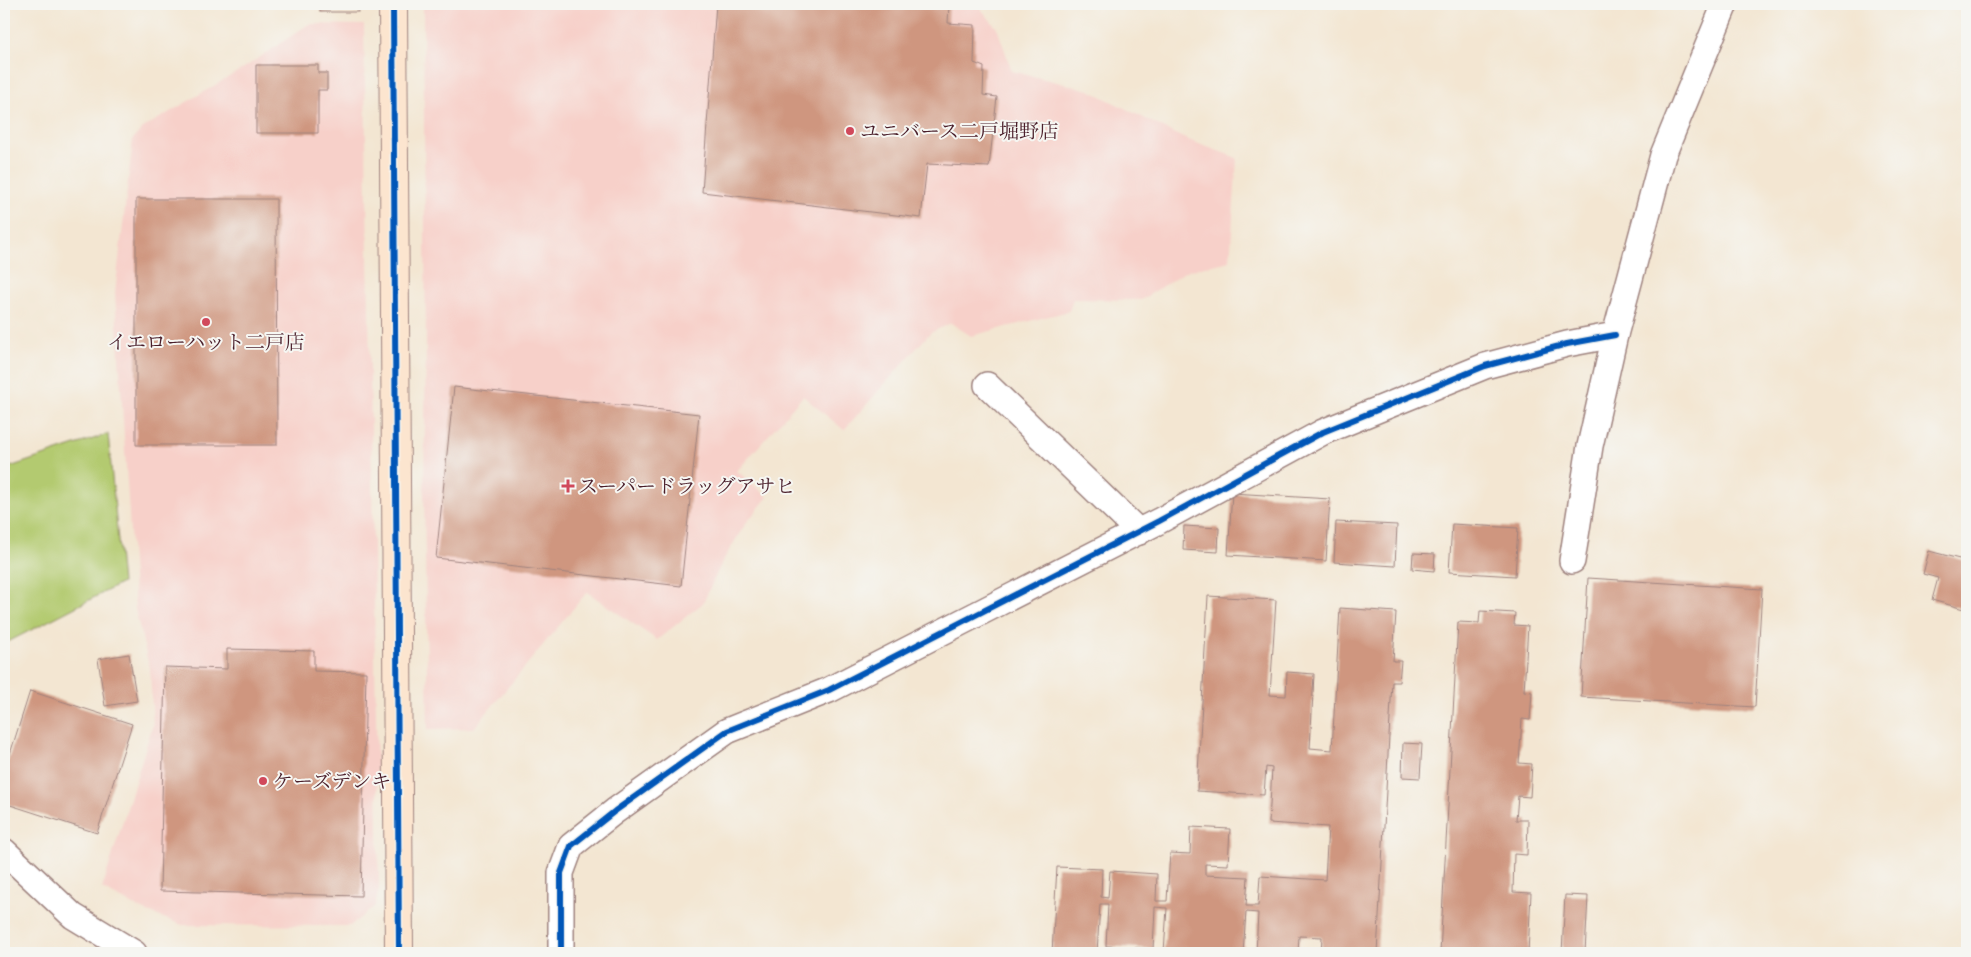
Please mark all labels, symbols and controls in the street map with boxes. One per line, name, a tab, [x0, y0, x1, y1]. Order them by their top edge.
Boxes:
place label: ユニバース二戸堀野店	[860, 119, 1059, 147]
marker: ユニバース二戸堀野店	[844, 125, 856, 137]
marker: イエローハット二戸店	[200, 316, 212, 328]
place label: イエローハット二戸店	[107, 330, 305, 358]
place label: スーパードラッグアサヒ	[578, 474, 796, 502]
marker: スーパードラッグアサヒ	[562, 480, 574, 492]
place label: ケーズデンキ	[273, 769, 391, 797]
marker: ケーズデンキ	[257, 775, 269, 787]

